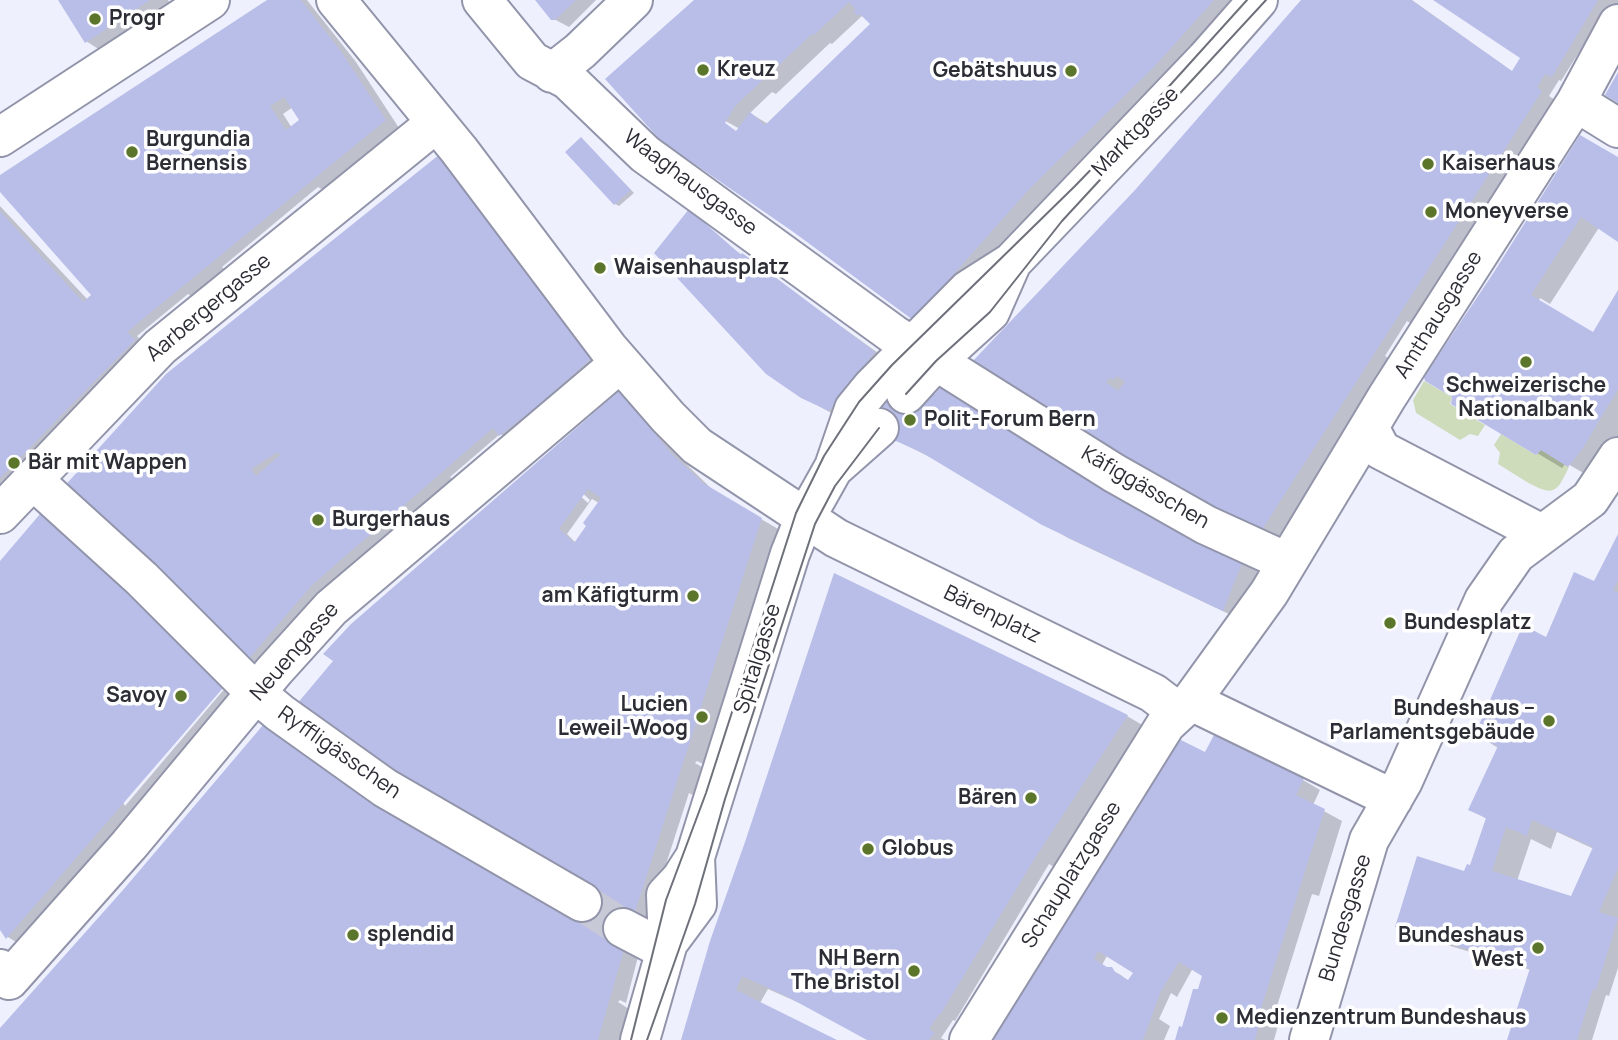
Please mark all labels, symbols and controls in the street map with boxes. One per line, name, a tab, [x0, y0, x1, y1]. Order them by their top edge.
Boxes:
place label: Progr	[109, 6, 165, 32]
marker: Progr	[87, 11, 103, 27]
place label: Kreuz	[717, 57, 776, 83]
place label: Gebätshuus	[933, 58, 1057, 84]
marker: Kreuz	[695, 62, 711, 78]
marker: Gebätshuus	[1063, 63, 1079, 79]
street label: Marktgasse	[1087, 82, 1185, 182]
street label: Waaghausgasse	[618, 125, 762, 241]
place label: Burgundia Bernensis	[146, 127, 250, 177]
marker: Burgundia Bernensis	[124, 144, 140, 160]
place label: Kaiserhaus	[1442, 151, 1556, 177]
marker: Kaiserhaus	[1420, 156, 1436, 172]
place label: Moneyverse	[1445, 199, 1569, 225]
marker: Moneyverse	[1423, 204, 1439, 220]
street label: Amthausgasse	[1390, 247, 1488, 383]
street label: Aarbergergasse	[142, 249, 276, 367]
place label: Waisenhausplatz	[614, 255, 789, 281]
marker: Waisenhausplatz	[592, 260, 608, 276]
marker: Schweizerische Nationalbank	[1518, 354, 1534, 370]
place label: Schweizerische Nationalbank	[1446, 373, 1606, 423]
place label: Polit-Forum Bern	[924, 407, 1096, 433]
marker: Polit-Forum Bern	[902, 412, 918, 428]
street label: Käfiggässchen	[1076, 441, 1214, 535]
place label: Bär mit Wappen	[28, 450, 187, 476]
marker: Bär mit Wappen	[6, 455, 22, 471]
place label: Burgerhaus	[332, 507, 450, 533]
marker: Burgerhaus	[310, 512, 326, 528]
street label: Bärenplatz	[939, 581, 1045, 649]
place label: am Käfigturm	[542, 583, 679, 609]
marker: am Käfigturm	[685, 588, 701, 604]
street label: Neuengasse	[245, 598, 345, 706]
street label: Spitalgasse	[729, 601, 787, 717]
place label: Bundesplatz	[1404, 610, 1532, 636]
marker: Bundesplatz	[1382, 615, 1398, 631]
place label: Savoy	[106, 683, 167, 709]
marker: Savoy	[173, 688, 189, 704]
place label: Lucien Leweil-Woog	[558, 692, 688, 742]
place label: Bundeshaus – Parlamentsgebäude	[1329, 696, 1535, 746]
street label: Ryffligässchen	[273, 701, 405, 805]
marker: Lucien Leweil-Woog	[694, 709, 710, 725]
marker: Bundeshaus – Parlamentsgebäude	[1541, 713, 1557, 729]
place label: Bären	[958, 785, 1017, 811]
marker: Bären	[1023, 790, 1039, 806]
street label: Schauplatzgasse	[1017, 797, 1127, 953]
place label: Globus	[882, 836, 954, 862]
marker: Globus	[860, 841, 876, 857]
street label: Bundesgasse	[1315, 851, 1377, 985]
place label: splendid	[367, 922, 454, 948]
place label: Bundeshaus West	[1398, 923, 1524, 973]
marker: splendid	[345, 927, 361, 943]
marker: Bundeshaus West	[1530, 940, 1546, 956]
place label: NH Bern The Bristol	[791, 946, 900, 996]
marker: NH Bern The Bristol	[906, 963, 922, 979]
place label: Medienzentrum Bundeshaus	[1236, 1005, 1526, 1031]
marker: Medienzentrum Bundeshaus	[1214, 1010, 1230, 1026]

